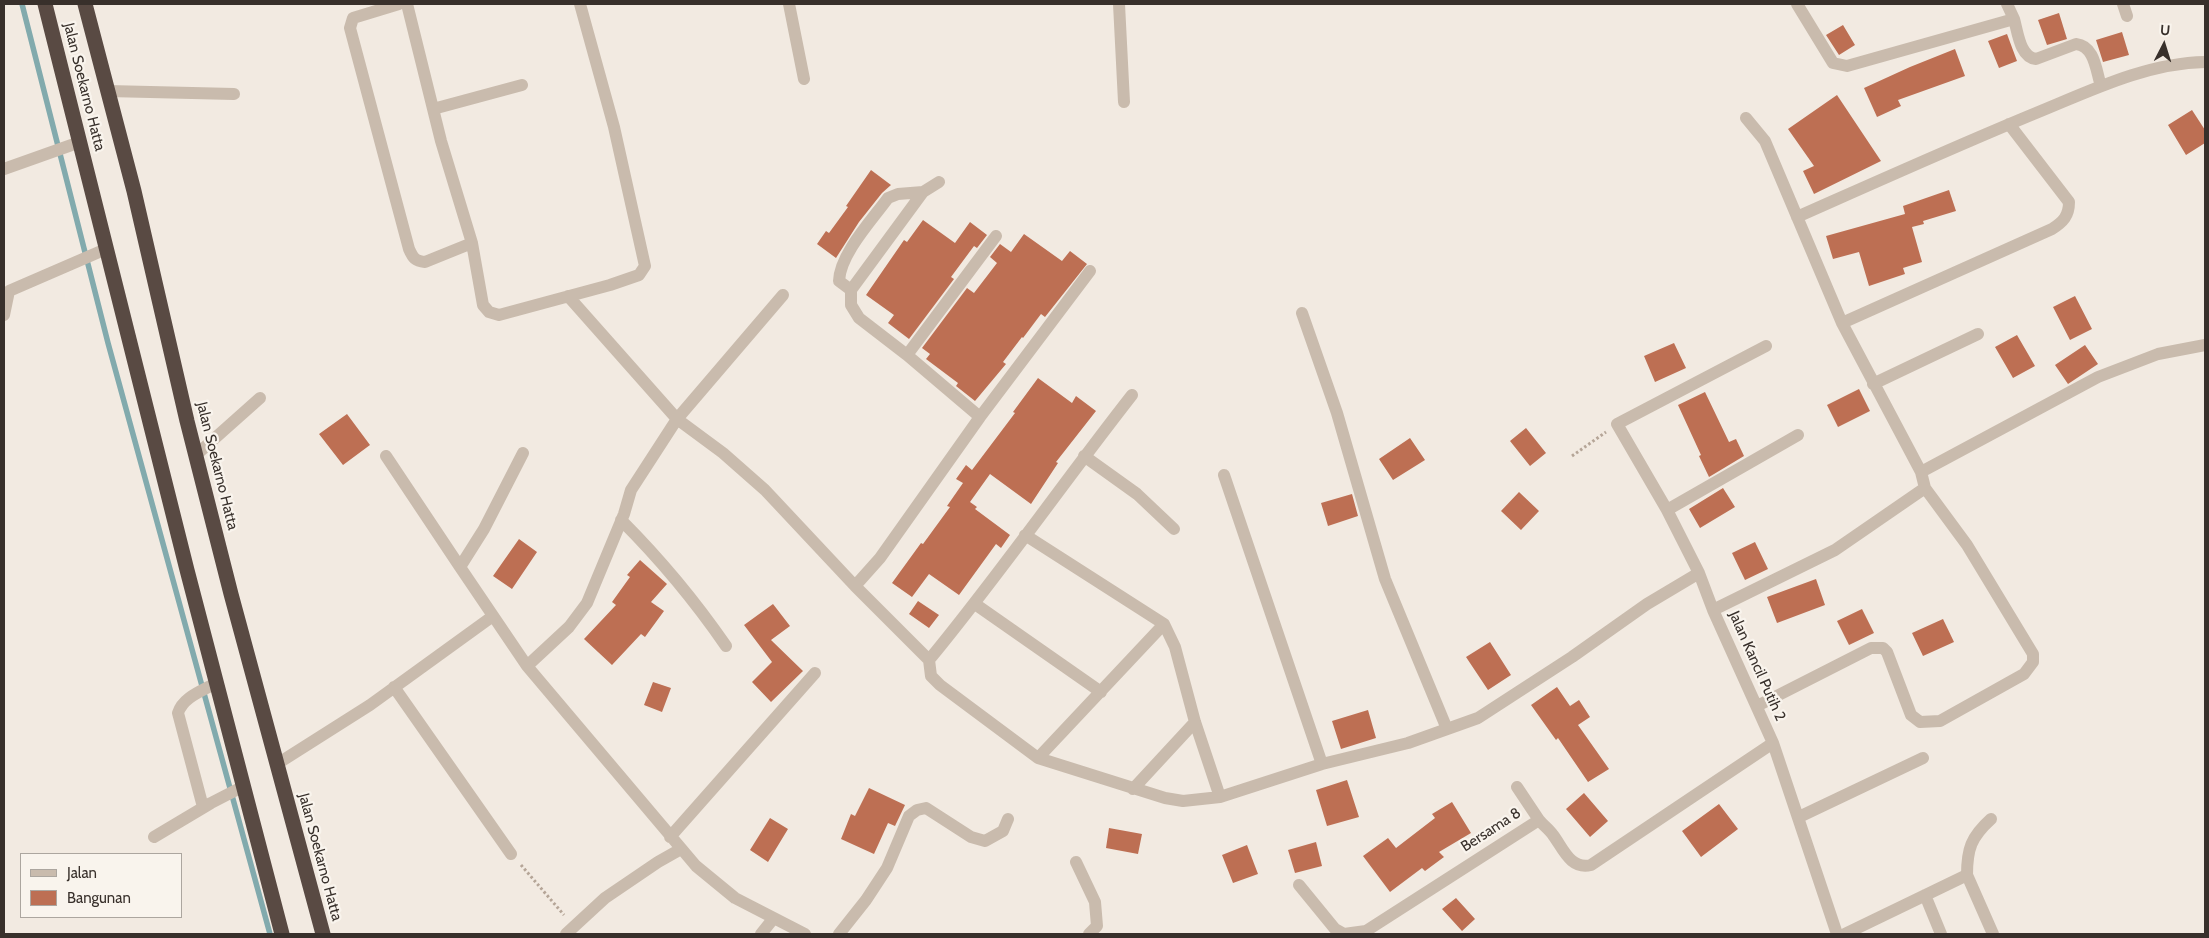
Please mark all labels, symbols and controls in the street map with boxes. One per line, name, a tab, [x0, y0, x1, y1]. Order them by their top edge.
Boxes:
north arrow	[2139, 20, 2189, 70]
street label: Jalan Soekarno Hatta	[59, 21, 109, 153]
text: U	[2160, 21, 2171, 39]
street label: Jalan Soekarno Hatta	[192, 400, 242, 532]
street label: Jalan Kancil Putih 2	[1725, 608, 1789, 724]
street label: Jalan Soekarno Hatta	[294, 791, 346, 923]
street label: Bersama 8	[1458, 804, 1524, 856]
legend	[20, 853, 182, 918]
text: Jalan	[67, 864, 97, 882]
text: Bangunan	[67, 889, 131, 907]

